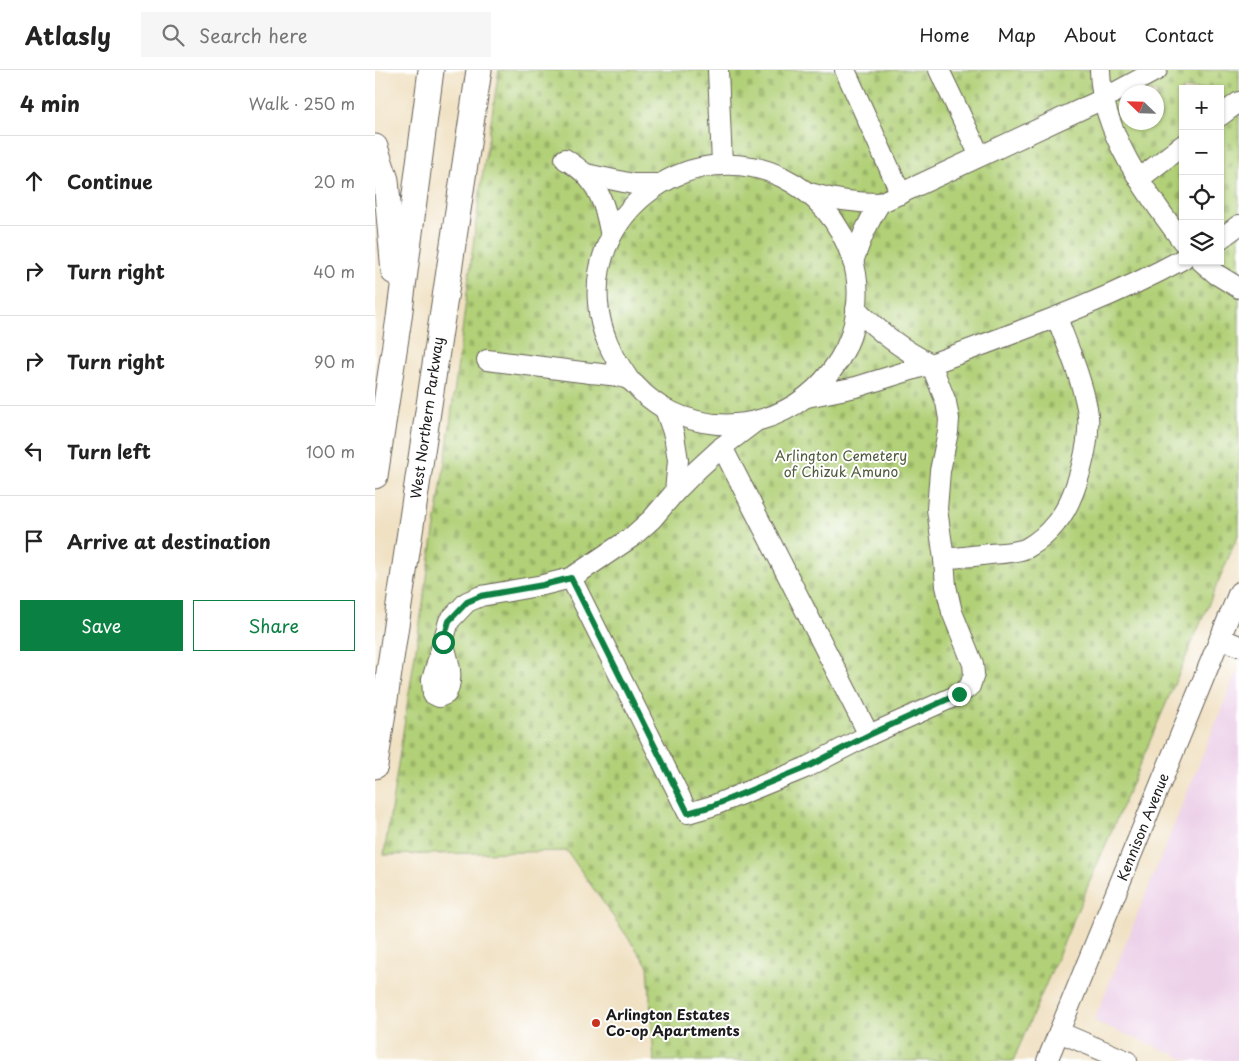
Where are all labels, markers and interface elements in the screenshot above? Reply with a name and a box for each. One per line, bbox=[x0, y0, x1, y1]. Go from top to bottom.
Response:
search box bbox=[141, 12, 491, 57]
text: Atlasly bbox=[25, 17, 111, 53]
icon: search bbox=[159, 21, 187, 49]
text: Search here bbox=[199, 21, 308, 49]
text: Home bbox=[919, 21, 969, 48]
text: Map bbox=[997, 21, 1036, 48]
text: About bbox=[1064, 21, 1116, 48]
text: Contact bbox=[1144, 21, 1214, 48]
north arrow bbox=[1119, 85, 1164, 130]
map controls bbox=[1179, 85, 1224, 265]
button: + bbox=[1179, 85, 1224, 130]
text: 4 min bbox=[20, 87, 80, 119]
text: Walk · 250 m bbox=[249, 91, 355, 115]
button: − bbox=[1179, 130, 1224, 175]
icon: ahead bbox=[20, 167, 48, 195]
text: Continue bbox=[67, 167, 153, 195]
text: 20 m bbox=[314, 169, 355, 193]
button: locate bbox=[1179, 175, 1224, 220]
button: layers bbox=[1179, 220, 1224, 265]
icon: right bbox=[20, 257, 48, 285]
text: Turn right bbox=[67, 257, 165, 285]
text: 40 m bbox=[313, 259, 355, 283]
street label: West Northern Parkway bbox=[405, 336, 448, 500]
icon: right bbox=[20, 347, 48, 375]
text: Turn right bbox=[67, 347, 165, 375]
text: 90 m bbox=[314, 349, 355, 373]
icon: left bbox=[20, 437, 48, 465]
text: Turn left bbox=[67, 437, 151, 465]
text: 100 m bbox=[306, 439, 355, 463]
park label: Arlington Cemetery of Chizuk Amuno bbox=[775, 445, 907, 482]
icon: arrive bbox=[20, 527, 48, 555]
text: Arrive at destination bbox=[67, 527, 271, 555]
button: Save bbox=[20, 600, 183, 651]
button: Share bbox=[193, 600, 355, 651]
route start bbox=[432, 631, 455, 654]
route end bbox=[948, 683, 971, 706]
street label: Kennison Avenue bbox=[1111, 769, 1174, 884]
place label: Arlington Estates Co-op Apartments bbox=[606, 1004, 740, 1041]
marker: Arlington Estates Co-op Apartments bbox=[590, 1017, 602, 1029]

